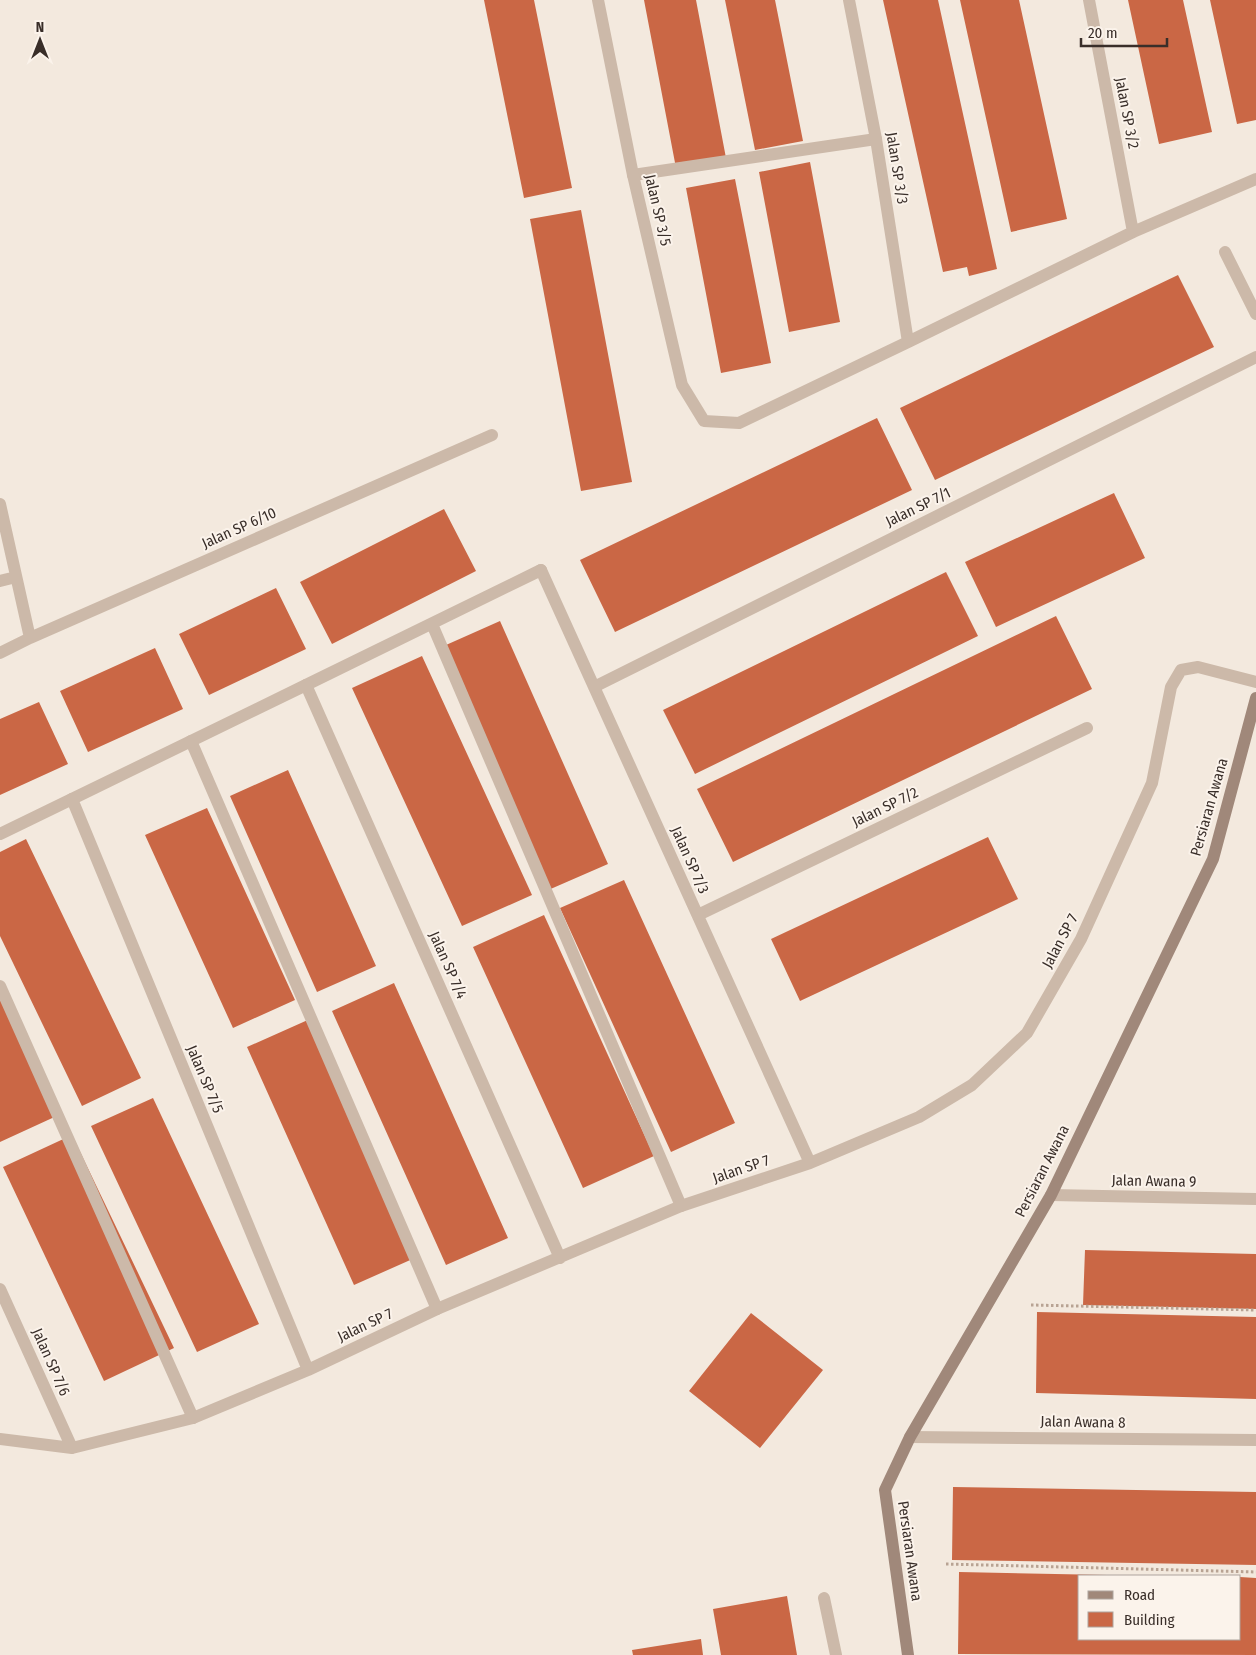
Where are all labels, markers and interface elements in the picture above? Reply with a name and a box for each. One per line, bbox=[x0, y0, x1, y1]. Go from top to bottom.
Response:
north arrow bbox=[15, 15, 65, 65]
scale bar bbox=[1081, 15, 1167, 47]
text: N bbox=[36, 19, 44, 36]
text: 20 m bbox=[1088, 24, 1118, 42]
street label: Jalan SP 3/2 bbox=[1111, 76, 1143, 151]
street label: Jalan SP 3/3 bbox=[882, 131, 912, 205]
street label: Jalan SP 3/5 bbox=[641, 172, 675, 248]
street label: Jalan SP 7/1 bbox=[882, 484, 954, 530]
street label: Jalan SP 6/10 bbox=[199, 504, 279, 552]
street label: Persiaran Awana bbox=[1186, 756, 1232, 858]
street label: Jalan SP 7/2 bbox=[849, 783, 921, 831]
street label: Jalan SP 7/3 bbox=[667, 824, 713, 897]
street label: Jalan SP 7 bbox=[1038, 911, 1082, 971]
street label: Jalan SP 7/4 bbox=[425, 929, 471, 1001]
street label: Jalan SP 7/5 bbox=[183, 1042, 227, 1116]
street label: Persiaran Awana bbox=[1011, 1122, 1073, 1220]
street label: Jalan SP 7 bbox=[710, 1151, 772, 1187]
street label: Jalan Awana 9 bbox=[1111, 1171, 1197, 1191]
street label: Jalan SP 7 bbox=[335, 1304, 395, 1346]
street label: Jalan SP 7/6 bbox=[28, 1325, 74, 1399]
street label: Jalan Awana 8 bbox=[1040, 1412, 1126, 1432]
street label: Persiaran Awana bbox=[894, 1500, 926, 1602]
legend bbox=[1078, 1575, 1241, 1640]
text: Road bbox=[1124, 1586, 1155, 1604]
text: Building bbox=[1124, 1611, 1175, 1629]

